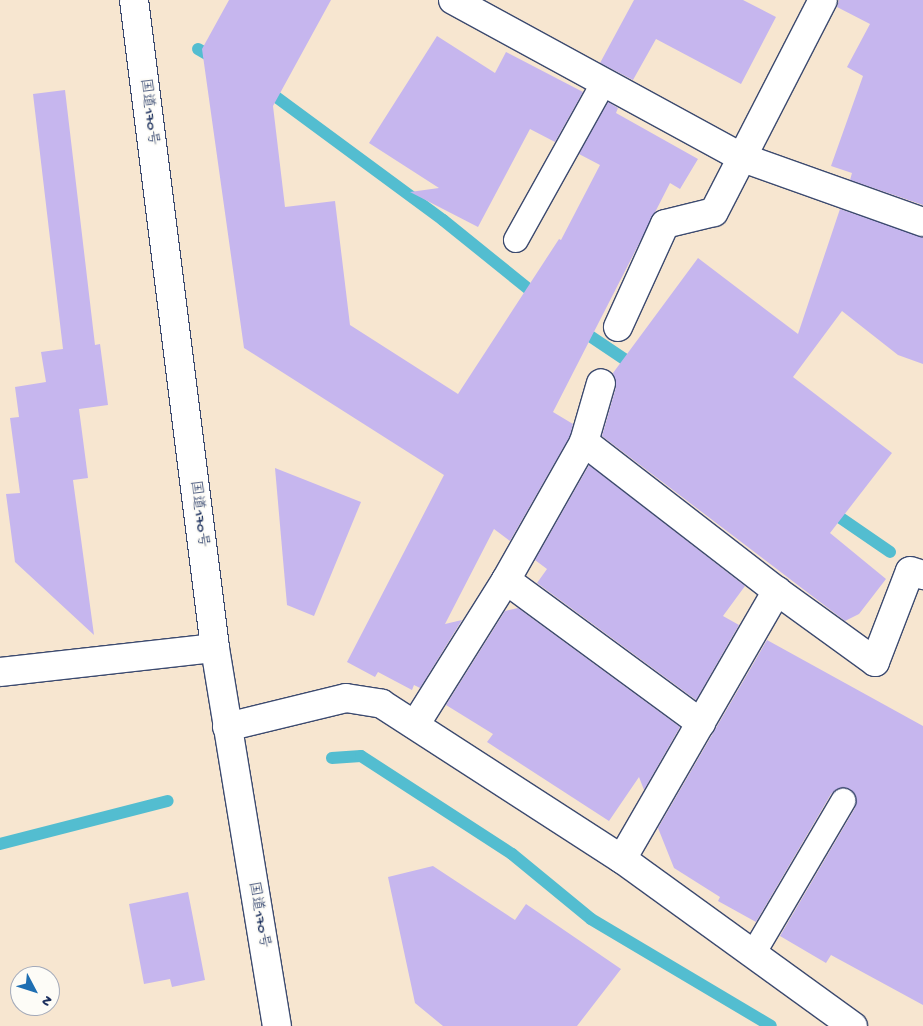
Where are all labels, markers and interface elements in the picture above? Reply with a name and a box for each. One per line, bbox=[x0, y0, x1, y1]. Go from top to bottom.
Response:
street label: 国道170号 bbox=[135, 77, 161, 147]
street label: 国道170号 bbox=[185, 479, 211, 549]
street label: 国道170号 bbox=[243, 880, 273, 950]
north arrow bbox=[10, 966, 60, 1016]
text: N bbox=[37, 991, 56, 1009]

